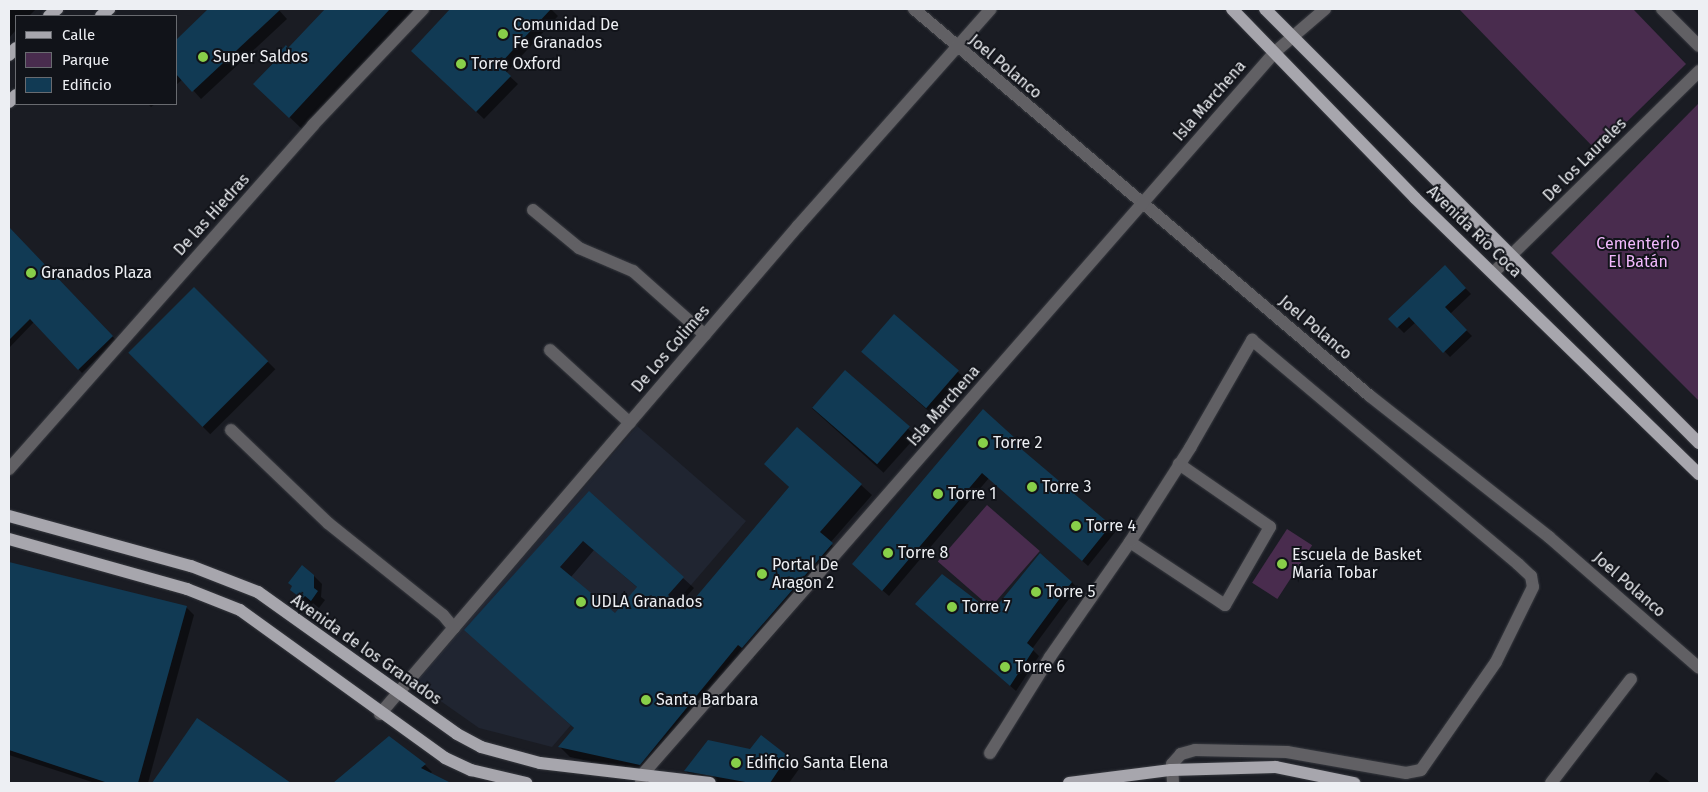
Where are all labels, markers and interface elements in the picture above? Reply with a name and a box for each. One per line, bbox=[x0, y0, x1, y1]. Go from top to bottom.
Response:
legend bbox=[15, 15, 178, 105]
place label: Comunidad De Fe Granados bbox=[513, 15, 619, 53]
text: Calle bbox=[62, 26, 95, 44]
marker: Comunidad De Fe Granados bbox=[497, 28, 509, 40]
street label: Joel Polanco bbox=[965, 31, 1045, 103]
place label: Super Saldos bbox=[213, 47, 308, 67]
text: Parque bbox=[62, 51, 109, 69]
marker: Super Saldos bbox=[197, 51, 209, 63]
place label: Torre Oxford bbox=[471, 54, 561, 74]
street label: Isla Marchena bbox=[1170, 57, 1250, 145]
marker: Torre Oxford bbox=[455, 58, 467, 70]
text: Edificio bbox=[62, 76, 112, 94]
street label: De los Laureles bbox=[1539, 114, 1631, 206]
street label: De las Hiedras bbox=[170, 170, 254, 260]
street label: Avenida Río Coca bbox=[1423, 182, 1525, 282]
park label: Cementerio El Batán bbox=[1596, 234, 1680, 272]
place label: Granados Plaza bbox=[41, 263, 152, 283]
marker: Granados Plaza bbox=[25, 267, 37, 279]
street label: Joel Polanco bbox=[1275, 292, 1355, 364]
street label: De Los Colimes bbox=[628, 302, 714, 396]
street label: Isla Marchena bbox=[904, 362, 984, 450]
place label: Torre 2 bbox=[993, 433, 1042, 453]
marker: Torre 2 bbox=[977, 437, 989, 449]
place label: Torre 3 bbox=[1042, 477, 1092, 497]
marker: Torre 3 bbox=[1026, 481, 1038, 493]
place label: Torre 1 bbox=[948, 484, 996, 504]
marker: Torre 1 bbox=[932, 488, 944, 500]
place label: Torre 4 bbox=[1086, 516, 1136, 536]
marker: Torre 4 bbox=[1070, 520, 1082, 532]
place label: Torre 8 bbox=[898, 543, 948, 563]
place label: Escuela de Basket María Tobar bbox=[1292, 545, 1422, 583]
marker: Torre 8 bbox=[882, 547, 894, 559]
street label: Joel Polanco bbox=[1589, 548, 1669, 622]
place label: Portal De Aragon 2 bbox=[772, 555, 838, 593]
marker: Escuela de Basket María Tobar bbox=[1276, 558, 1288, 570]
marker: Portal De Aragon 2 bbox=[756, 568, 768, 580]
place label: Torre 5 bbox=[1046, 582, 1096, 602]
marker: Torre 5 bbox=[1030, 586, 1042, 598]
street label: Avenida de los Granados bbox=[287, 591, 445, 709]
place label: UDLA Granados bbox=[591, 592, 702, 612]
marker: UDLA Granados bbox=[575, 596, 587, 608]
place label: Torre 7 bbox=[962, 597, 1011, 617]
marker: Torre 7 bbox=[946, 601, 958, 613]
place label: Torre 6 bbox=[1015, 657, 1065, 677]
marker: Torre 6 bbox=[999, 661, 1011, 673]
place label: Santa Barbara bbox=[656, 690, 758, 710]
marker: Santa Barbara bbox=[640, 694, 652, 706]
place label: Edificio Santa Elena bbox=[746, 753, 889, 773]
marker: Edificio Santa Elena bbox=[730, 757, 742, 769]

